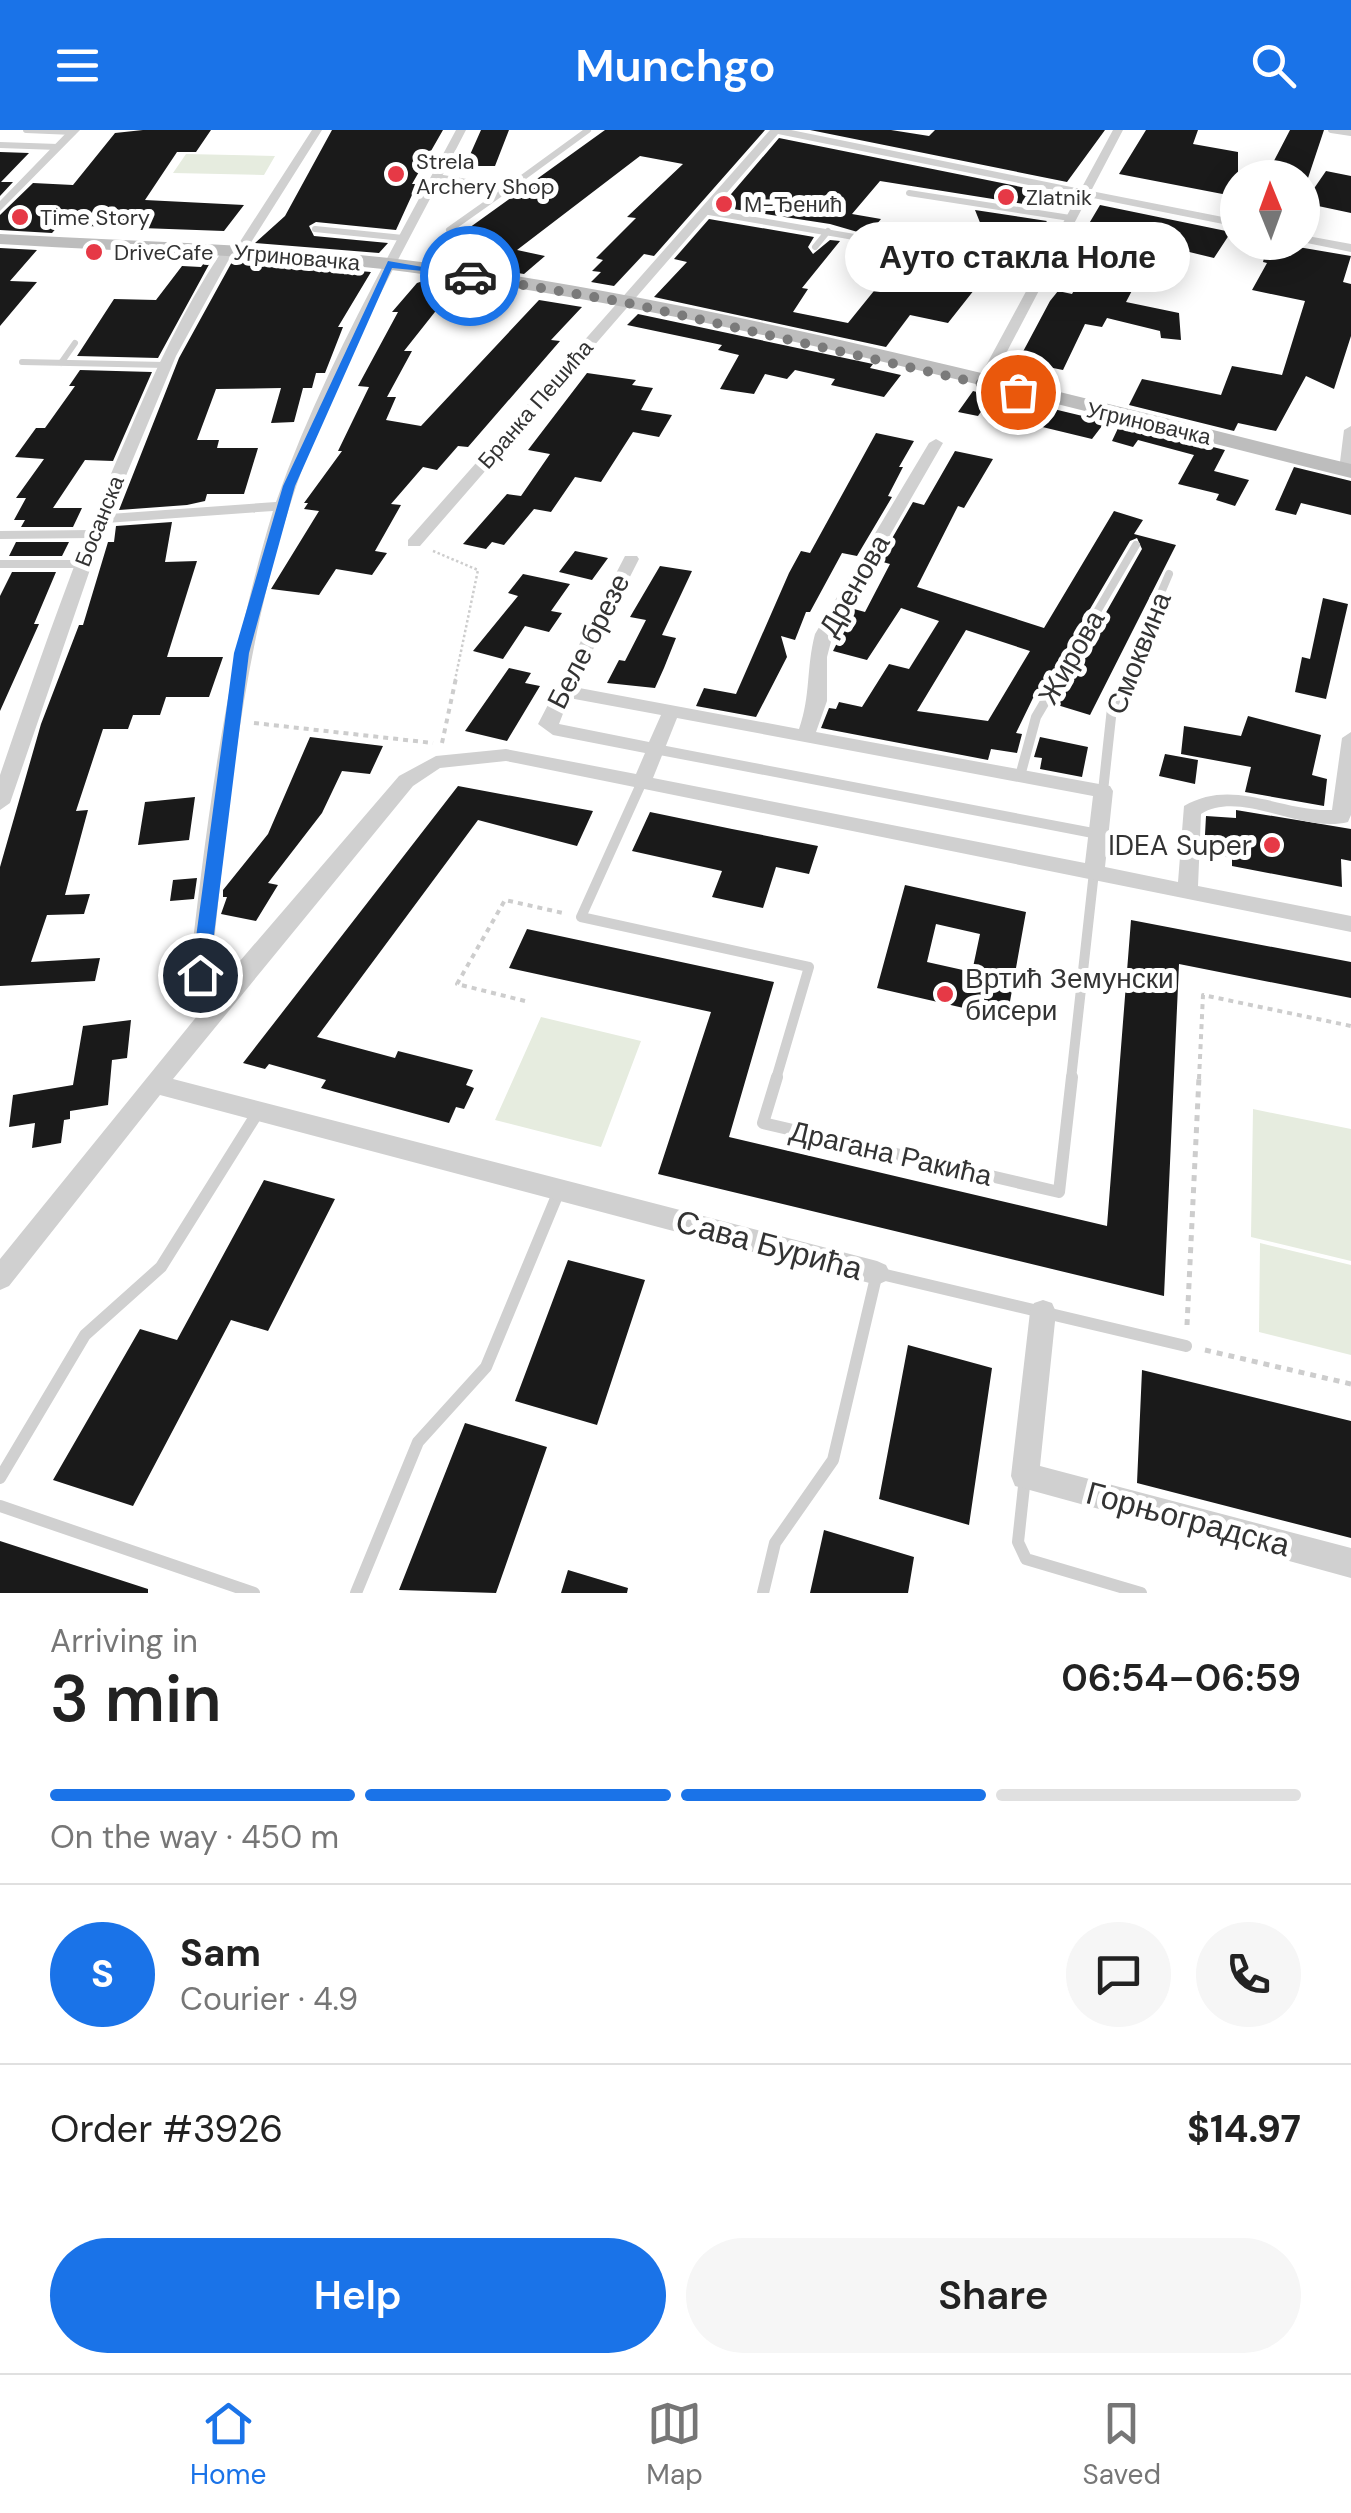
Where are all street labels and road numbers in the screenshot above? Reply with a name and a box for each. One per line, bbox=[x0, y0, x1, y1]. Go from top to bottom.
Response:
street label: Угриновачка bbox=[232, 238, 362, 278]
street label: Бранка Пешића bbox=[471, 333, 600, 475]
street label: Угриновачка bbox=[1084, 395, 1215, 452]
street label: Босанска bbox=[68, 471, 131, 571]
street label: Дренова bbox=[811, 527, 898, 643]
street label: Беле брезе bbox=[539, 567, 638, 715]
street label: Смоквина bbox=[1097, 586, 1180, 720]
street label: Жирова bbox=[1030, 603, 1113, 711]
street label: Драгана Ракића bbox=[786, 1112, 996, 1195]
street label: Сава Бурића bbox=[671, 1200, 867, 1290]
street label: Горњоградска bbox=[1082, 1472, 1295, 1566]

